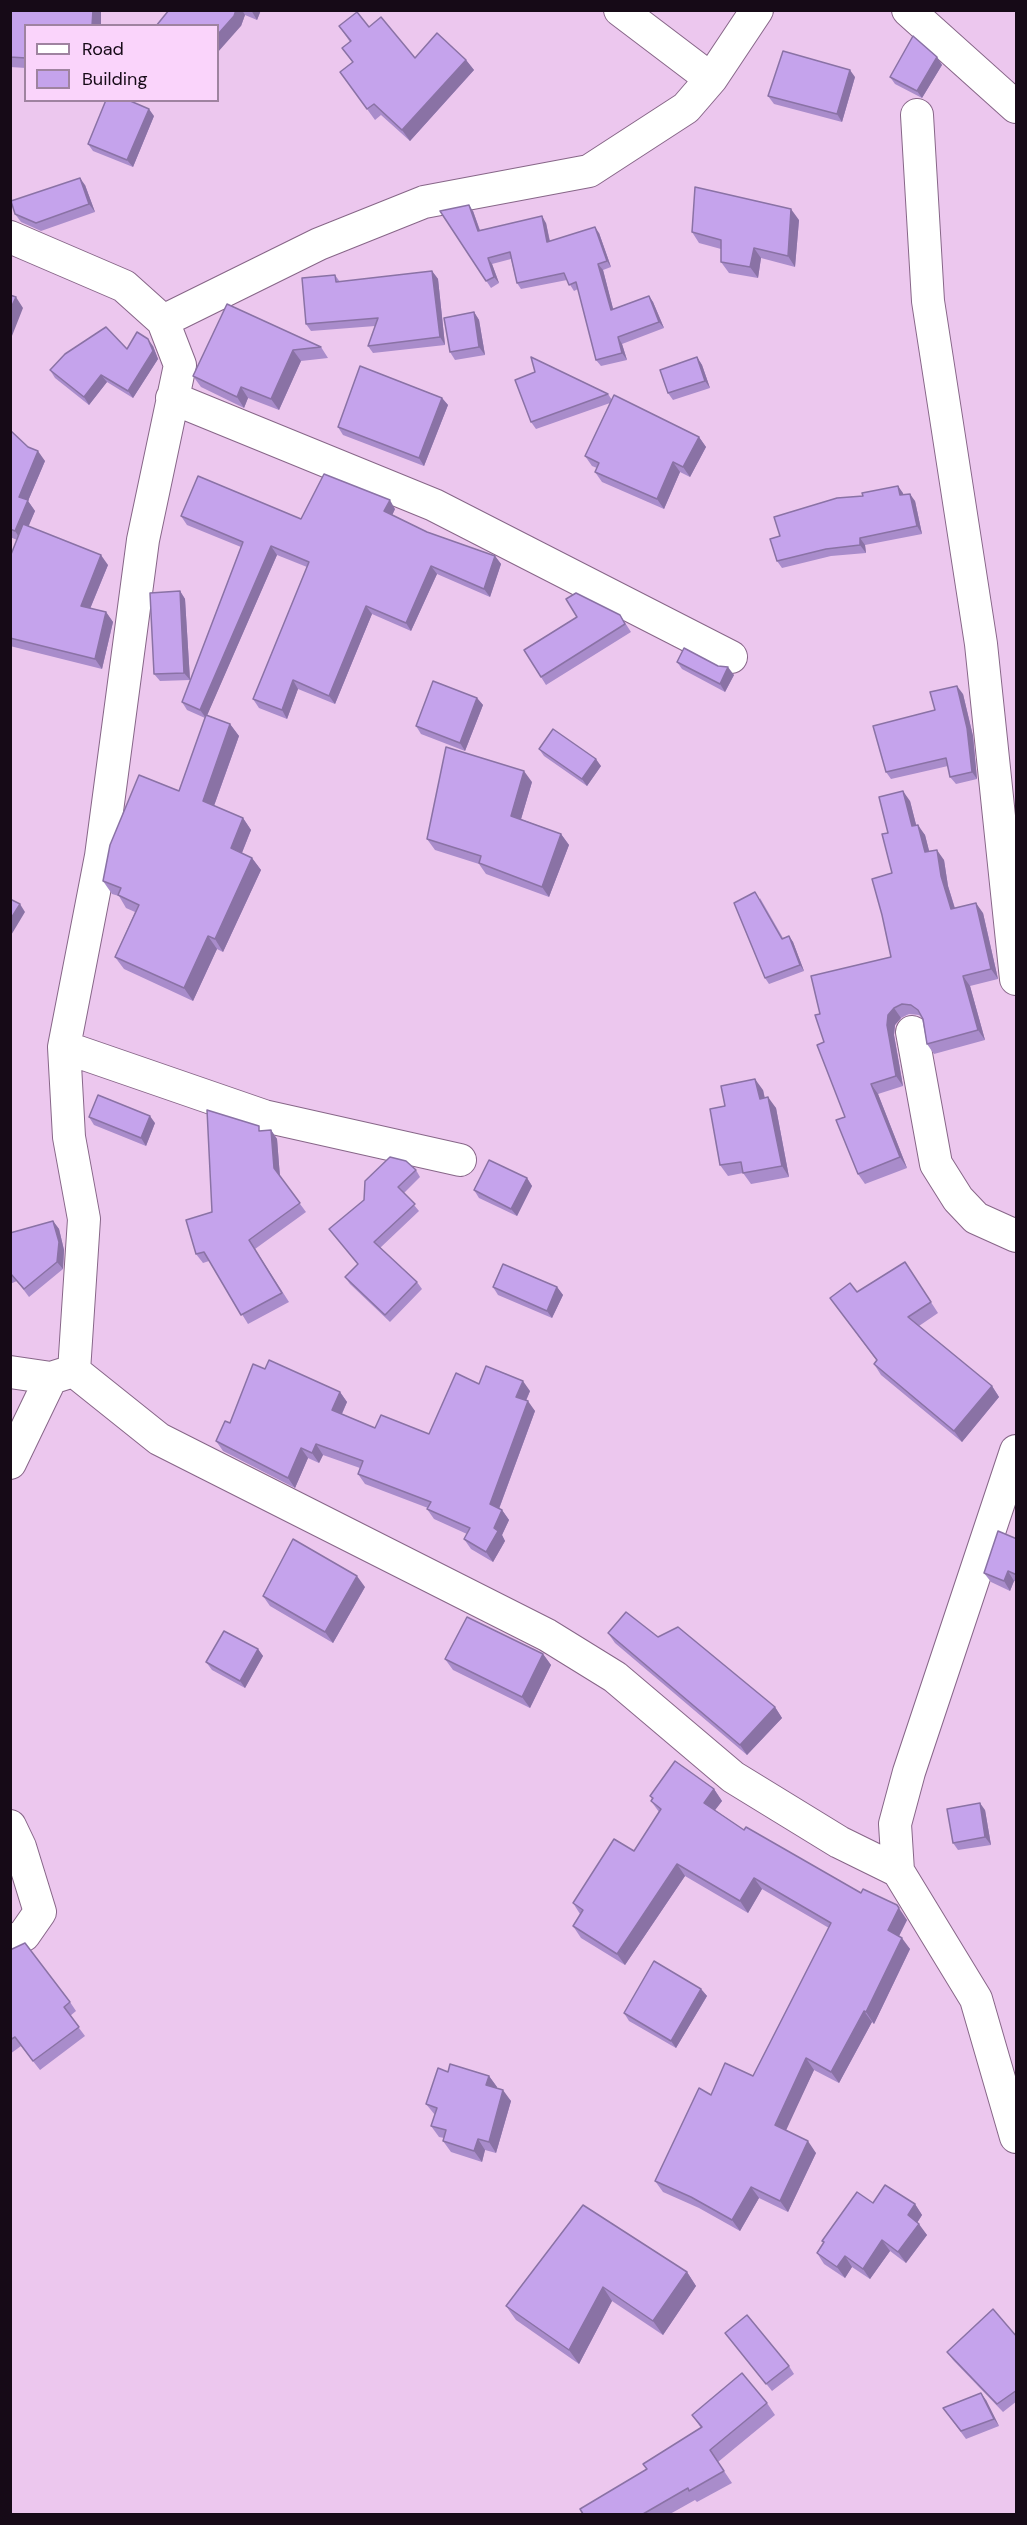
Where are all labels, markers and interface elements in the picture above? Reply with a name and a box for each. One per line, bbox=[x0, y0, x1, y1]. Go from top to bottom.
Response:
legend bbox=[24, 24, 219, 102]
text: Road bbox=[82, 37, 124, 61]
text: Building bbox=[82, 67, 147, 91]

